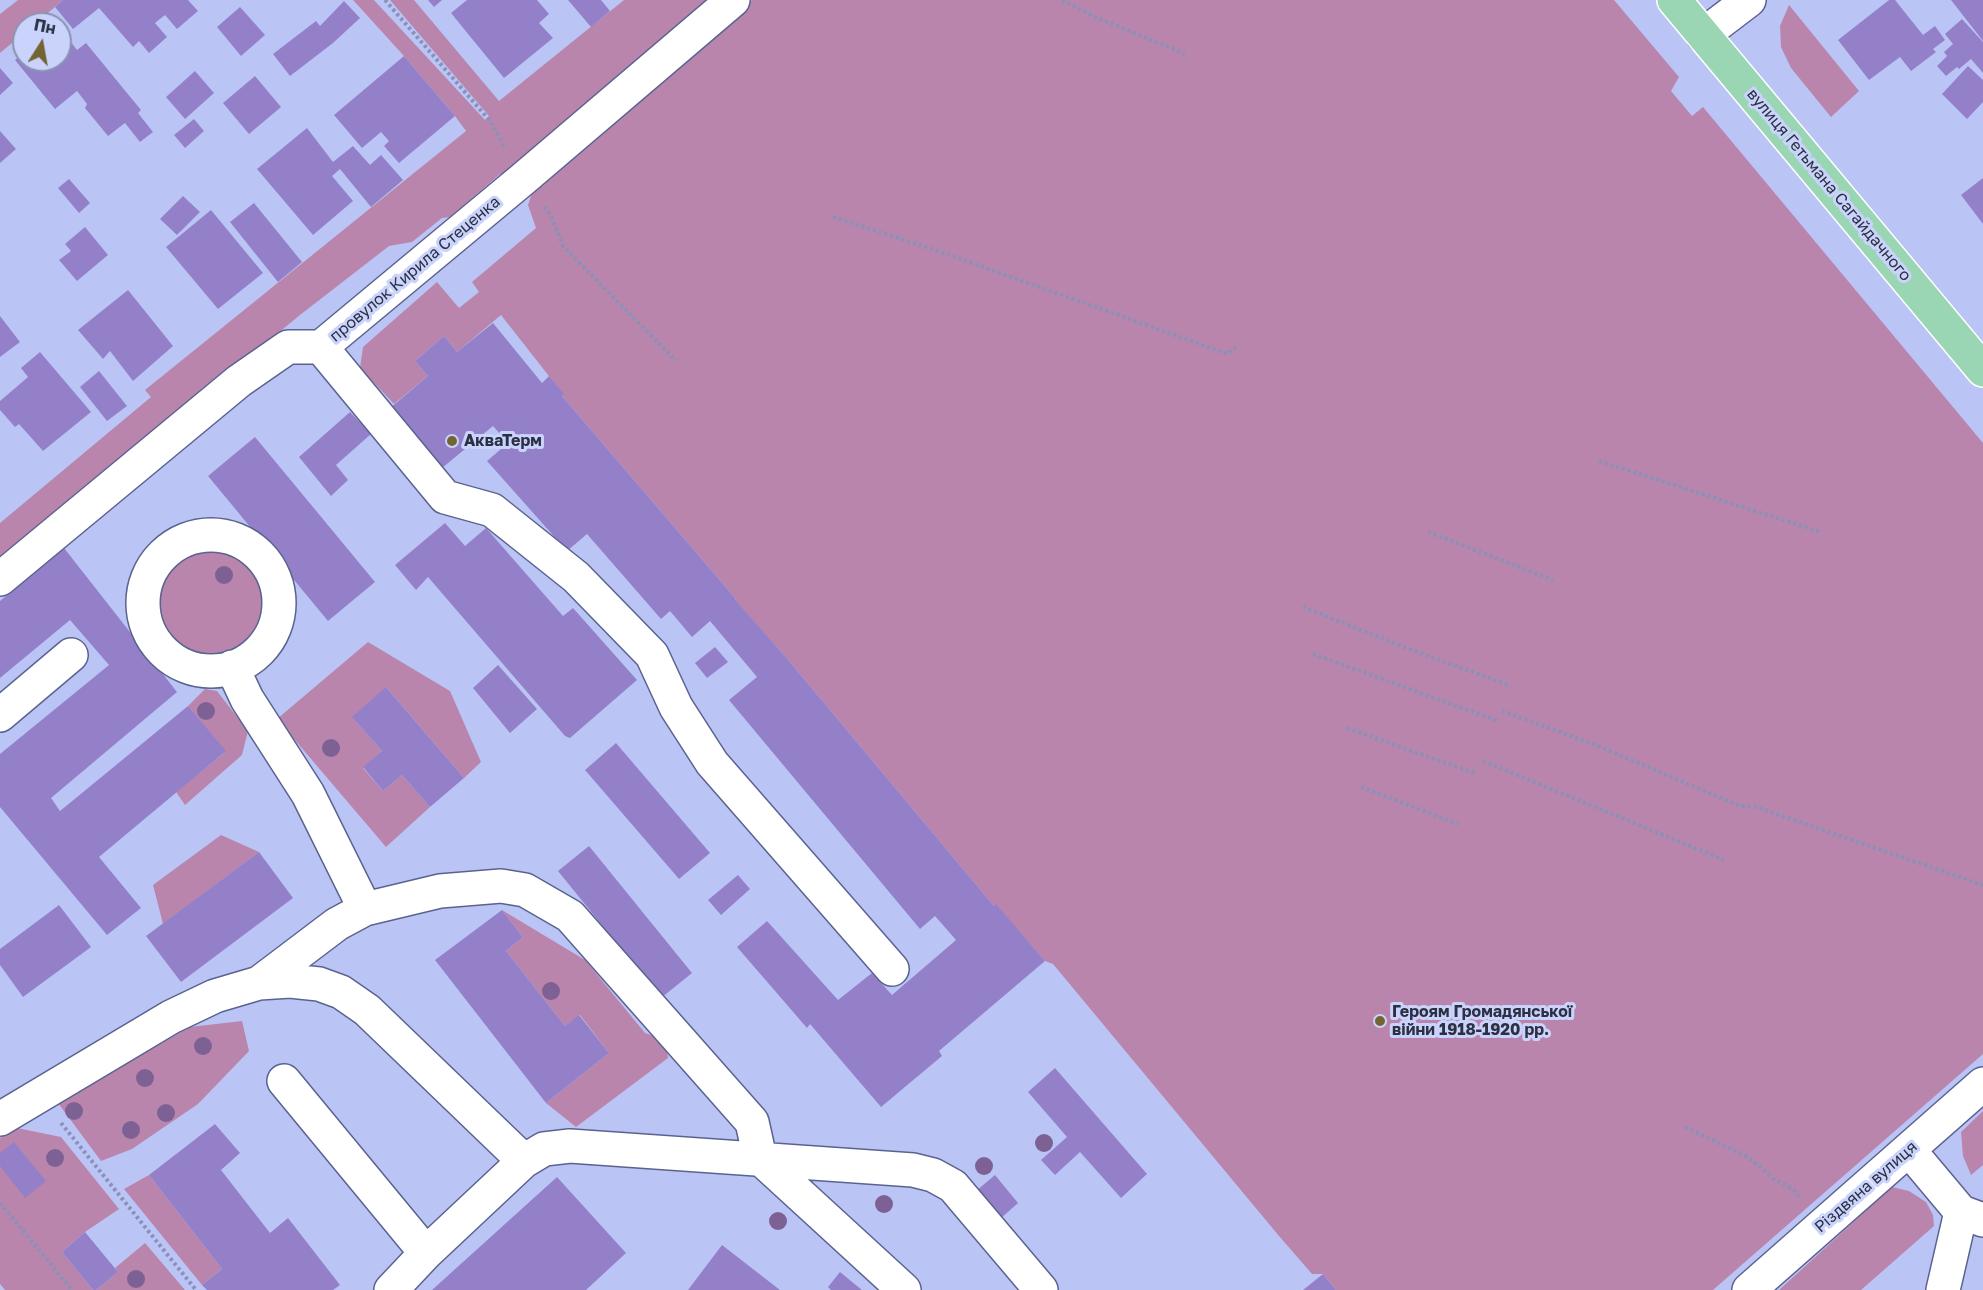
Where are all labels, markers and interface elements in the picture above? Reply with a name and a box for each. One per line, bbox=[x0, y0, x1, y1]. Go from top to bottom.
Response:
north arrow bbox=[12, 12, 72, 72]
text: Пн bbox=[32, 14, 58, 38]
street label: вулиця Гетьмана Сагайдачного bbox=[1743, 85, 1915, 285]
street label: провулок Кирила Стеценка bbox=[326, 192, 504, 346]
place label: АкваТерм bbox=[464, 431, 542, 451]
marker: АкваТерм bbox=[445, 434, 459, 448]
place label: Героям Громадянської війни 1918-1920 рр. bbox=[1392, 1002, 1572, 1040]
marker: Героям Громадянської війни 1918-1920 рр. bbox=[1373, 1014, 1387, 1028]
street label: Різдвяна вулиця bbox=[1811, 1137, 1921, 1237]

